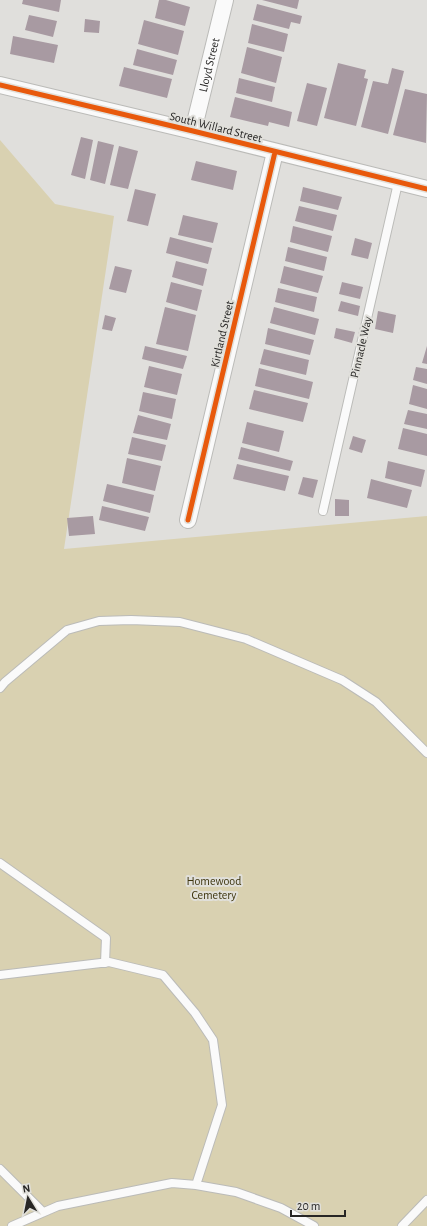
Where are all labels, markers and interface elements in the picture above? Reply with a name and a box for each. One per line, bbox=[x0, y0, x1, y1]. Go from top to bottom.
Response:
street label: Lloyd Street bbox=[197, 37, 222, 93]
street label: South Willard Street bbox=[169, 110, 264, 144]
street label: Kirtland Street bbox=[208, 299, 236, 369]
street label: Pinnacle Way bbox=[348, 315, 375, 379]
park label: Homewood Cemetery bbox=[187, 875, 241, 902]
north arrow bbox=[8, 1178, 48, 1218]
text: N bbox=[22, 1183, 31, 1195]
scale bar bbox=[291, 1192, 345, 1218]
text: 20 m bbox=[297, 1200, 320, 1212]

